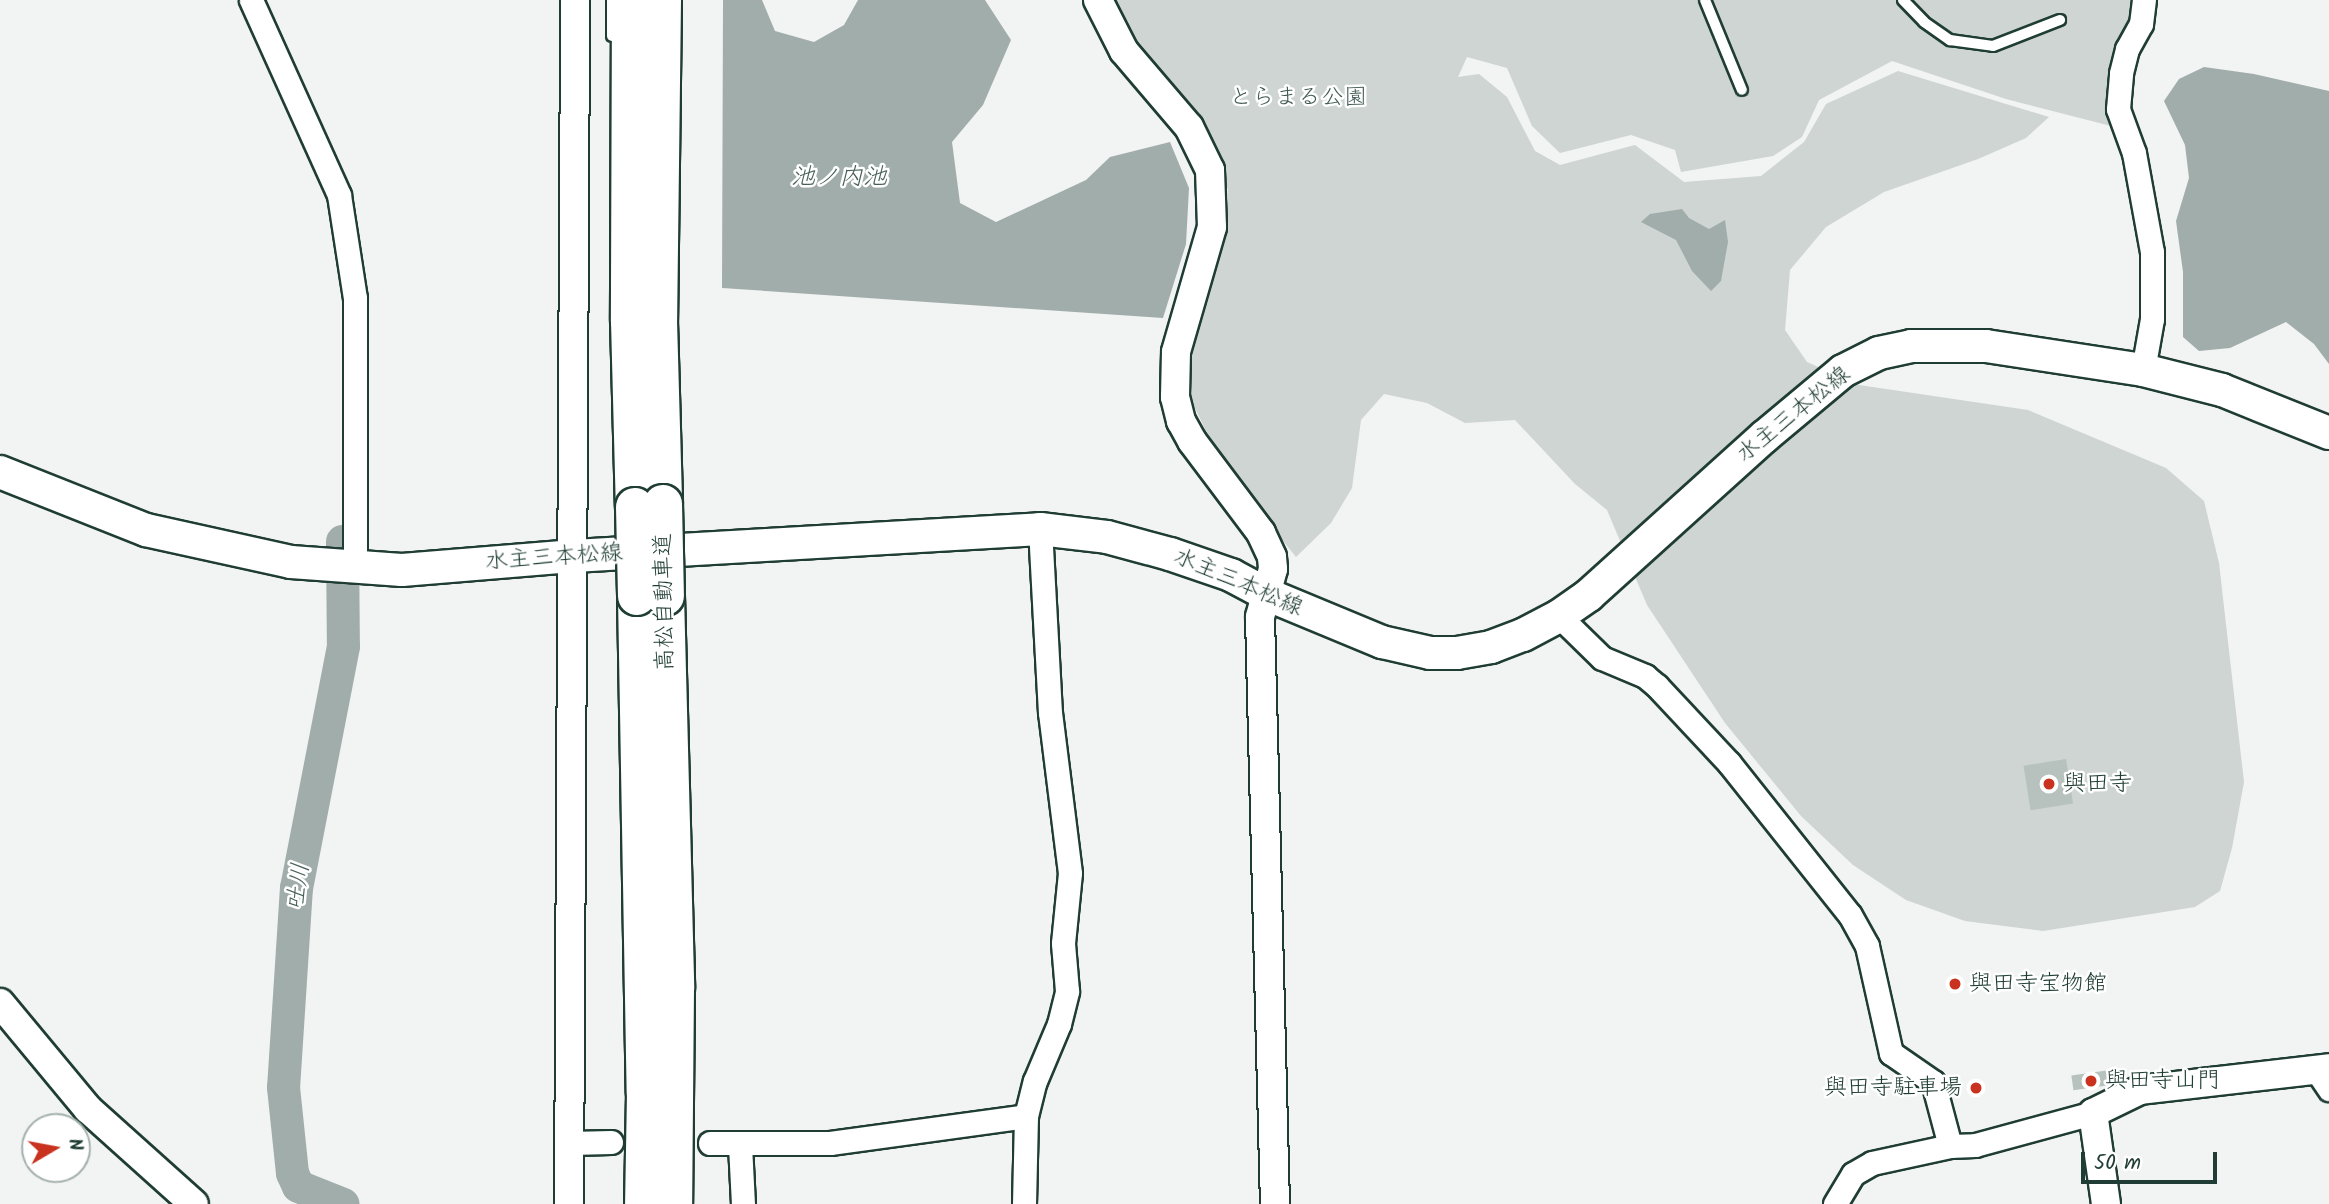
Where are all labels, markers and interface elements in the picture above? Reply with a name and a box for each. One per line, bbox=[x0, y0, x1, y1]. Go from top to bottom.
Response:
park label: とらまる公園 bbox=[1229, 84, 1367, 112]
water label: 池ノ内池 bbox=[791, 164, 887, 192]
street label: 水主三本松線 bbox=[1732, 361, 1856, 469]
street label: 高松自動車道 bbox=[650, 533, 680, 671]
street label: 水主三本松線 bbox=[484, 539, 624, 577]
street label: 水主三本松線 bbox=[1169, 543, 1307, 623]
place label: 與田寺 bbox=[2063, 770, 2132, 798]
marker: 與田寺 bbox=[2041, 776, 2057, 792]
water label: 吐川 bbox=[282, 861, 316, 913]
place label: 與田寺宝物館 bbox=[1969, 970, 2107, 998]
marker: 與田寺宝物館 bbox=[1947, 976, 1963, 992]
place label: 與田寺山門 bbox=[2105, 1067, 2220, 1095]
marker: 與田寺山門 bbox=[2083, 1073, 2099, 1089]
place label: 與田寺駐車場 bbox=[1824, 1074, 1962, 1102]
marker: 與田寺駐車場 bbox=[1968, 1080, 1984, 1096]
north arrow bbox=[21, 1113, 91, 1183]
text: N bbox=[59, 1136, 91, 1153]
scale bar bbox=[2084, 1138, 2220, 1182]
text: 50 m bbox=[2094, 1147, 2141, 1180]

